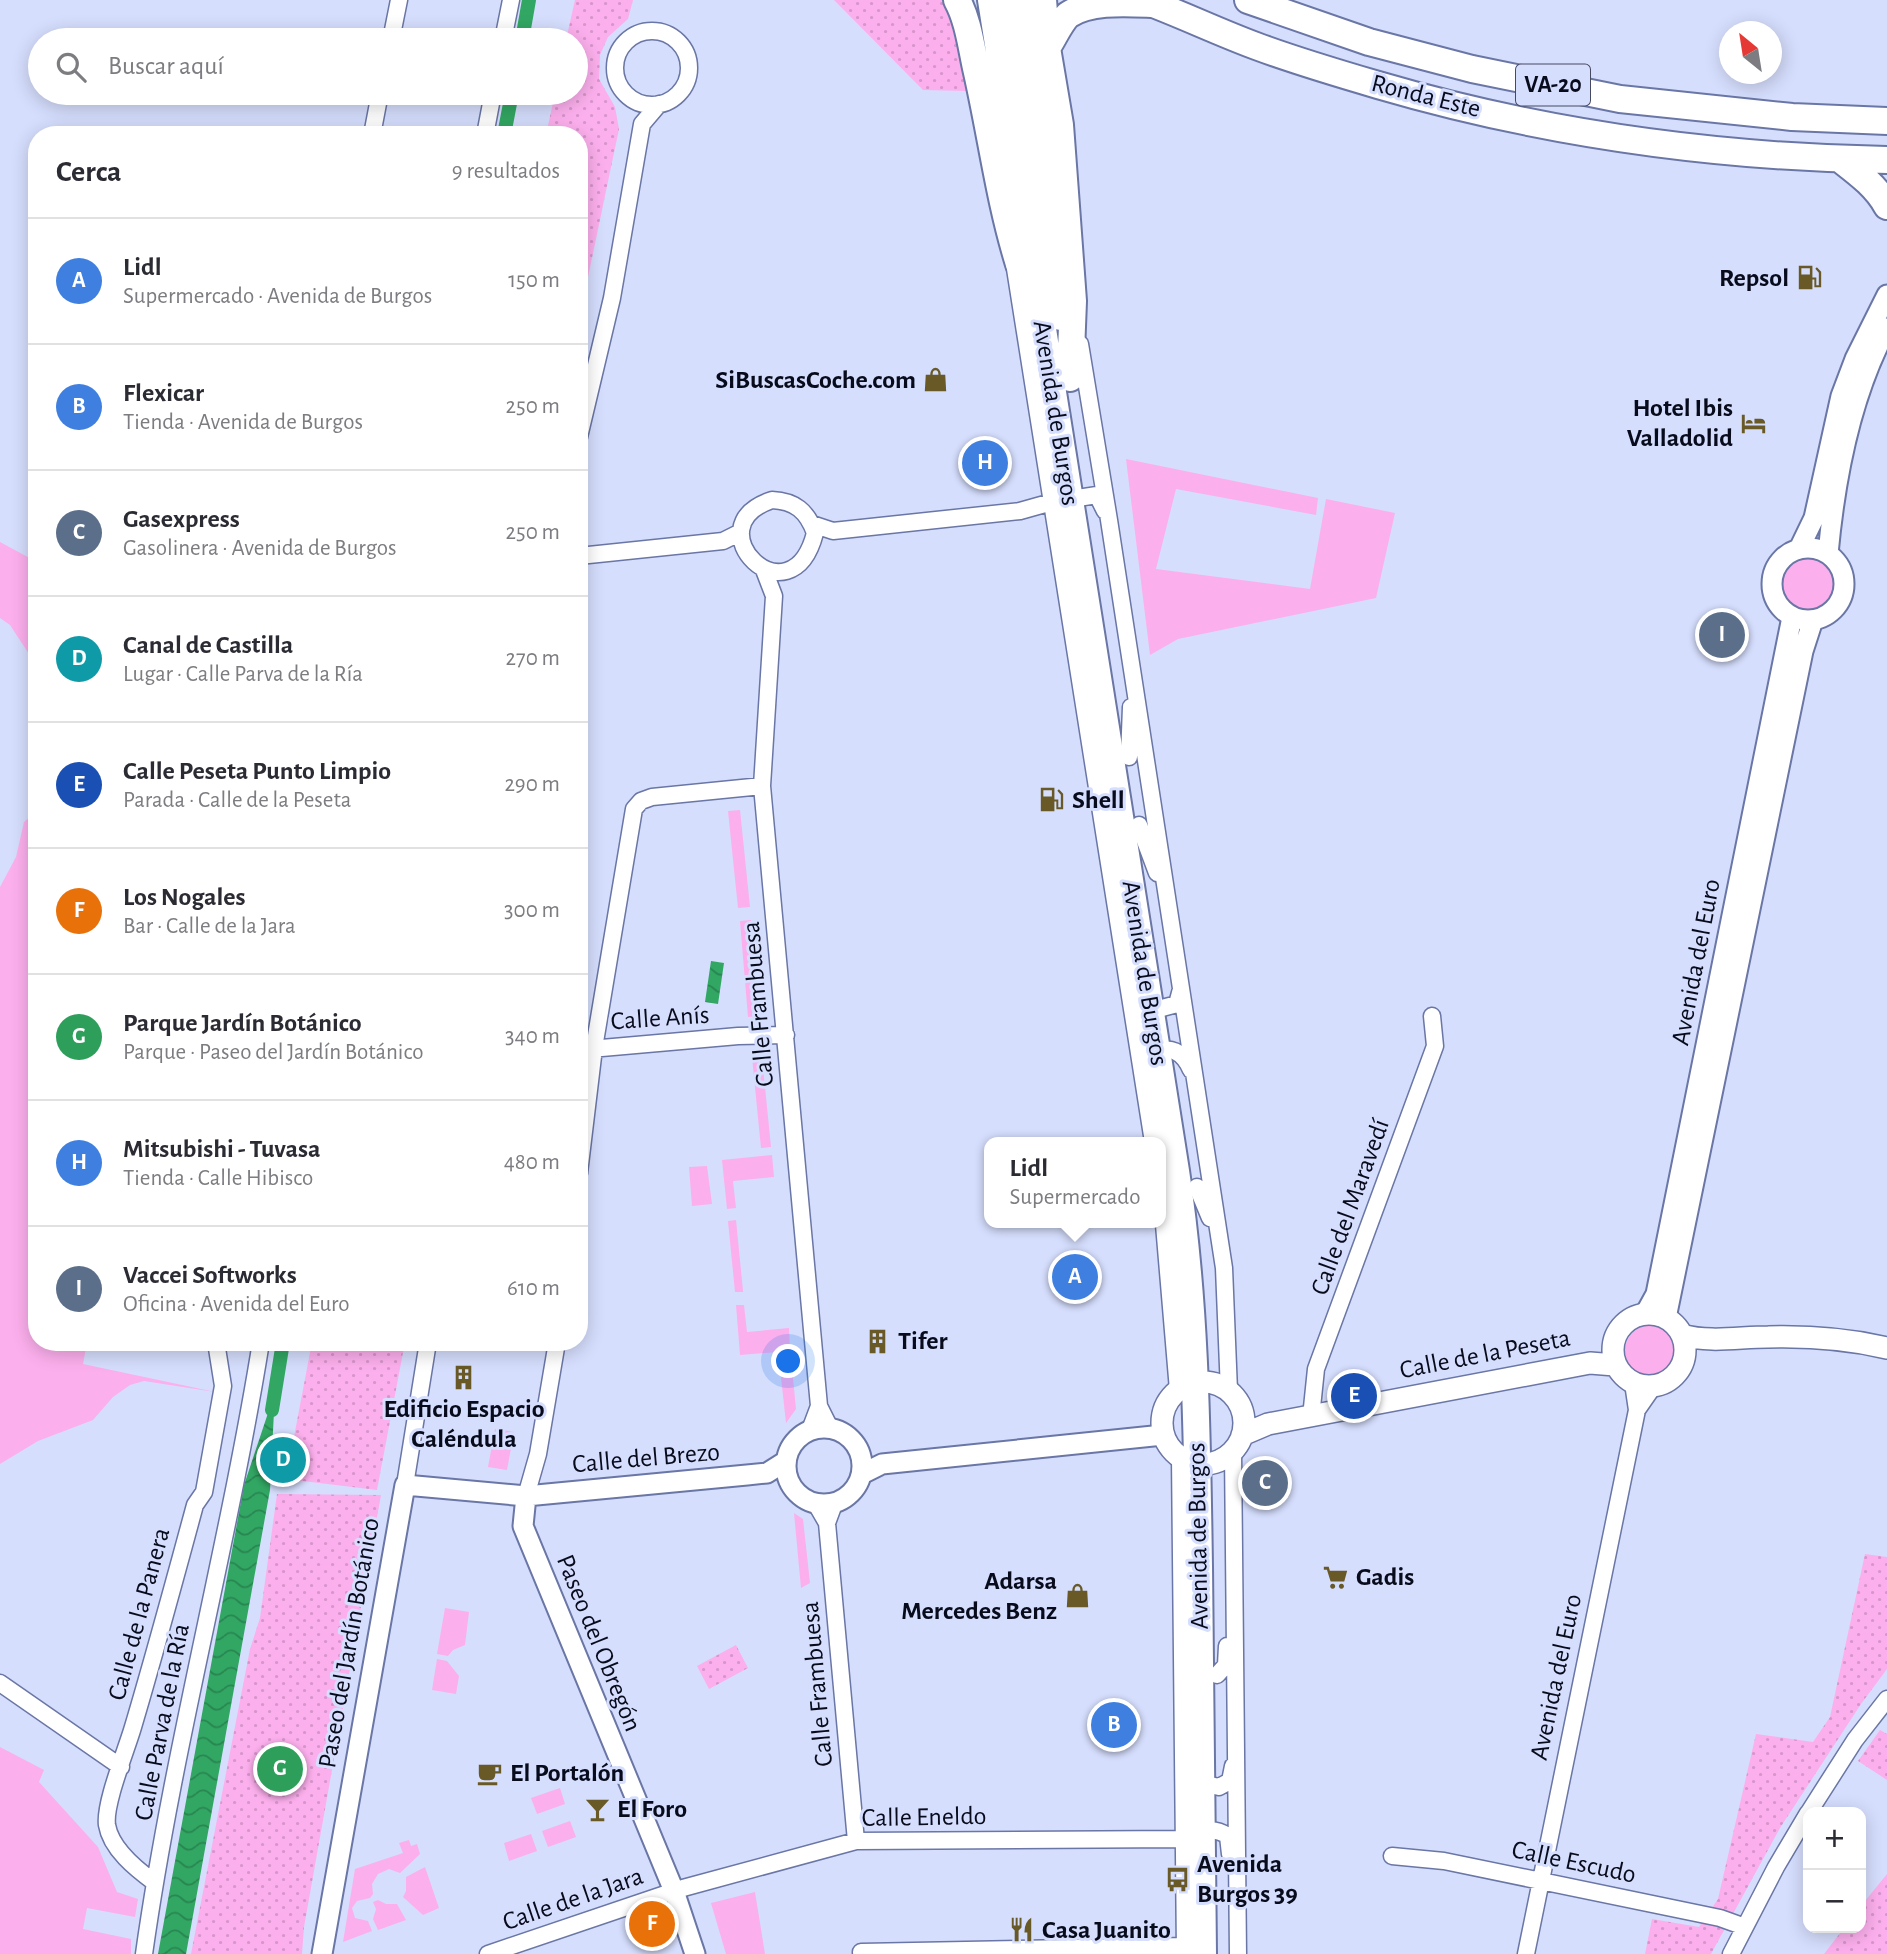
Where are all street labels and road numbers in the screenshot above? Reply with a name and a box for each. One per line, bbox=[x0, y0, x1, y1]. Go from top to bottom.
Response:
road number: VA-20 bbox=[1516, 64, 1590, 106]
street label: Ronda Este bbox=[1369, 70, 1483, 122]
street label: Avenida de Burgos bbox=[1029, 319, 1083, 507]
street label: Avenida del Euro bbox=[1667, 877, 1725, 1047]
street label: Avenida de Burgos bbox=[1118, 879, 1172, 1067]
street label: Calle Frambuesa bbox=[738, 920, 778, 1088]
street label: Calle Anís bbox=[610, 1002, 710, 1034]
street label: Calle del Maravedí bbox=[1306, 1115, 1394, 1298]
street label: Calle de la Peseta bbox=[1397, 1325, 1573, 1383]
street label: Calle del Brezo bbox=[571, 1439, 721, 1477]
street label: Avenida de Burgos bbox=[1183, 1442, 1213, 1630]
street label: Paseo del Jardín Botánico bbox=[314, 1516, 384, 1770]
street label: Calle de la Panera bbox=[104, 1525, 174, 1703]
street label: Paseo del Obregón bbox=[552, 1551, 646, 1735]
street label: Avenida del Euro bbox=[1526, 1592, 1586, 1762]
street label: Calle Frambuesa bbox=[797, 1600, 837, 1768]
street label: Calle Parva de la Ría bbox=[130, 1621, 194, 1823]
street label: Calle Eneldo bbox=[861, 1803, 987, 1831]
street label: Calle Escudo bbox=[1510, 1836, 1638, 1888]
street label: Calle de la Jara bbox=[499, 1863, 647, 1935]

